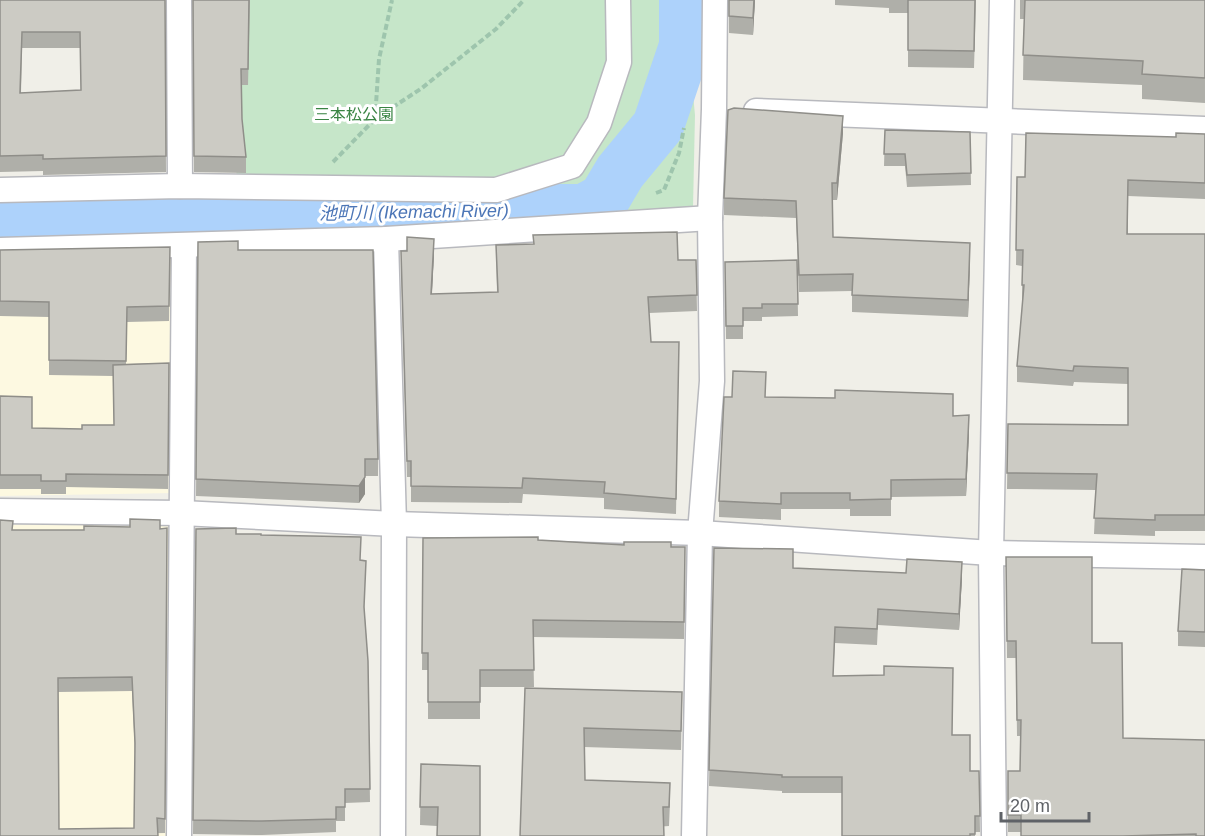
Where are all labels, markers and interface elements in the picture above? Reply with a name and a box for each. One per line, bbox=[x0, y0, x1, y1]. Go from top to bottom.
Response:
park label: 三本松公園 bbox=[314, 106, 394, 123]
water label: 池町川 (Ikemachi River) bbox=[319, 200, 509, 224]
scale bar bbox=[1001, 785, 1090, 823]
text: 20 m bbox=[1010, 796, 1050, 816]

